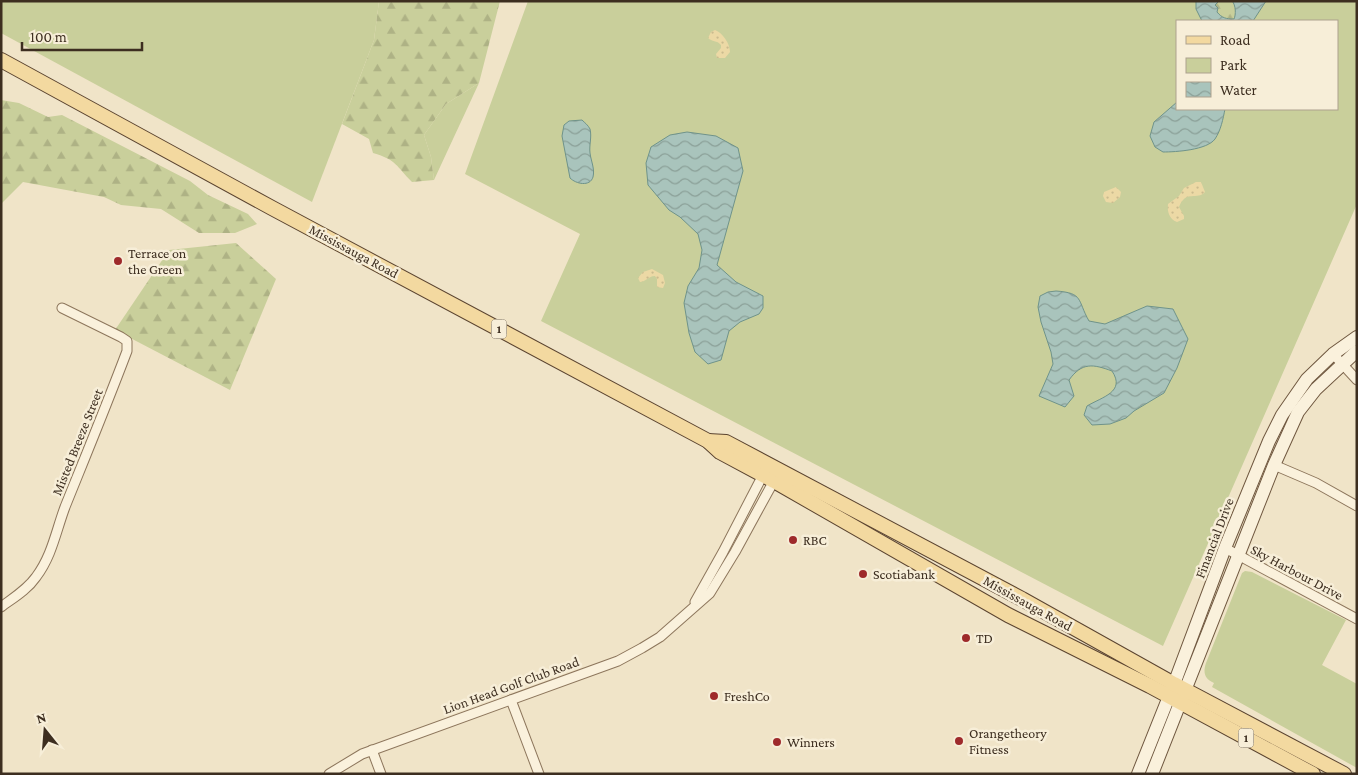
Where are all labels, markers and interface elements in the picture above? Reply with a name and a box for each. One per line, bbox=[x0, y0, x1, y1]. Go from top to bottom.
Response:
scale bar bbox=[22, 20, 142, 52]
legend bbox=[1176, 20, 1338, 110]
text: 100 m bbox=[30, 29, 67, 45]
text: Road bbox=[1220, 32, 1251, 48]
text: Park bbox=[1220, 57, 1247, 73]
text: Water bbox=[1220, 82, 1257, 98]
street label: Mississauga Road bbox=[307, 221, 402, 282]
place label: Terrace on the Green bbox=[128, 245, 187, 277]
marker: Terrace on the Green bbox=[112, 255, 124, 267]
road number: 1 bbox=[492, 320, 506, 338]
street label: Misted Breeze Street bbox=[48, 386, 106, 498]
street label: Financial Drive bbox=[1191, 496, 1237, 580]
place label: RBC bbox=[803, 532, 827, 548]
marker: RBC bbox=[787, 534, 799, 546]
street label: Sky Harbour Drive bbox=[1248, 541, 1346, 603]
place label: Scotiabank bbox=[873, 566, 935, 582]
marker: Scotiabank bbox=[857, 568, 869, 580]
street label: Mississauga Road bbox=[981, 572, 1076, 634]
place label: TD bbox=[976, 630, 993, 646]
marker: TD bbox=[960, 632, 972, 644]
street label: Lion Head Golf Club Road bbox=[441, 653, 582, 717]
place label: FreshCo bbox=[724, 688, 770, 704]
marker: FreshCo bbox=[708, 690, 720, 702]
north arrow bbox=[20, 705, 70, 755]
text: N bbox=[34, 708, 49, 727]
place label: Orangetheory Fitness bbox=[969, 725, 1047, 757]
road number: 1 bbox=[1238, 728, 1254, 748]
place label: Winners bbox=[787, 734, 835, 750]
marker: Orangetheory Fitness bbox=[953, 735, 965, 747]
marker: Winners bbox=[771, 736, 783, 748]

